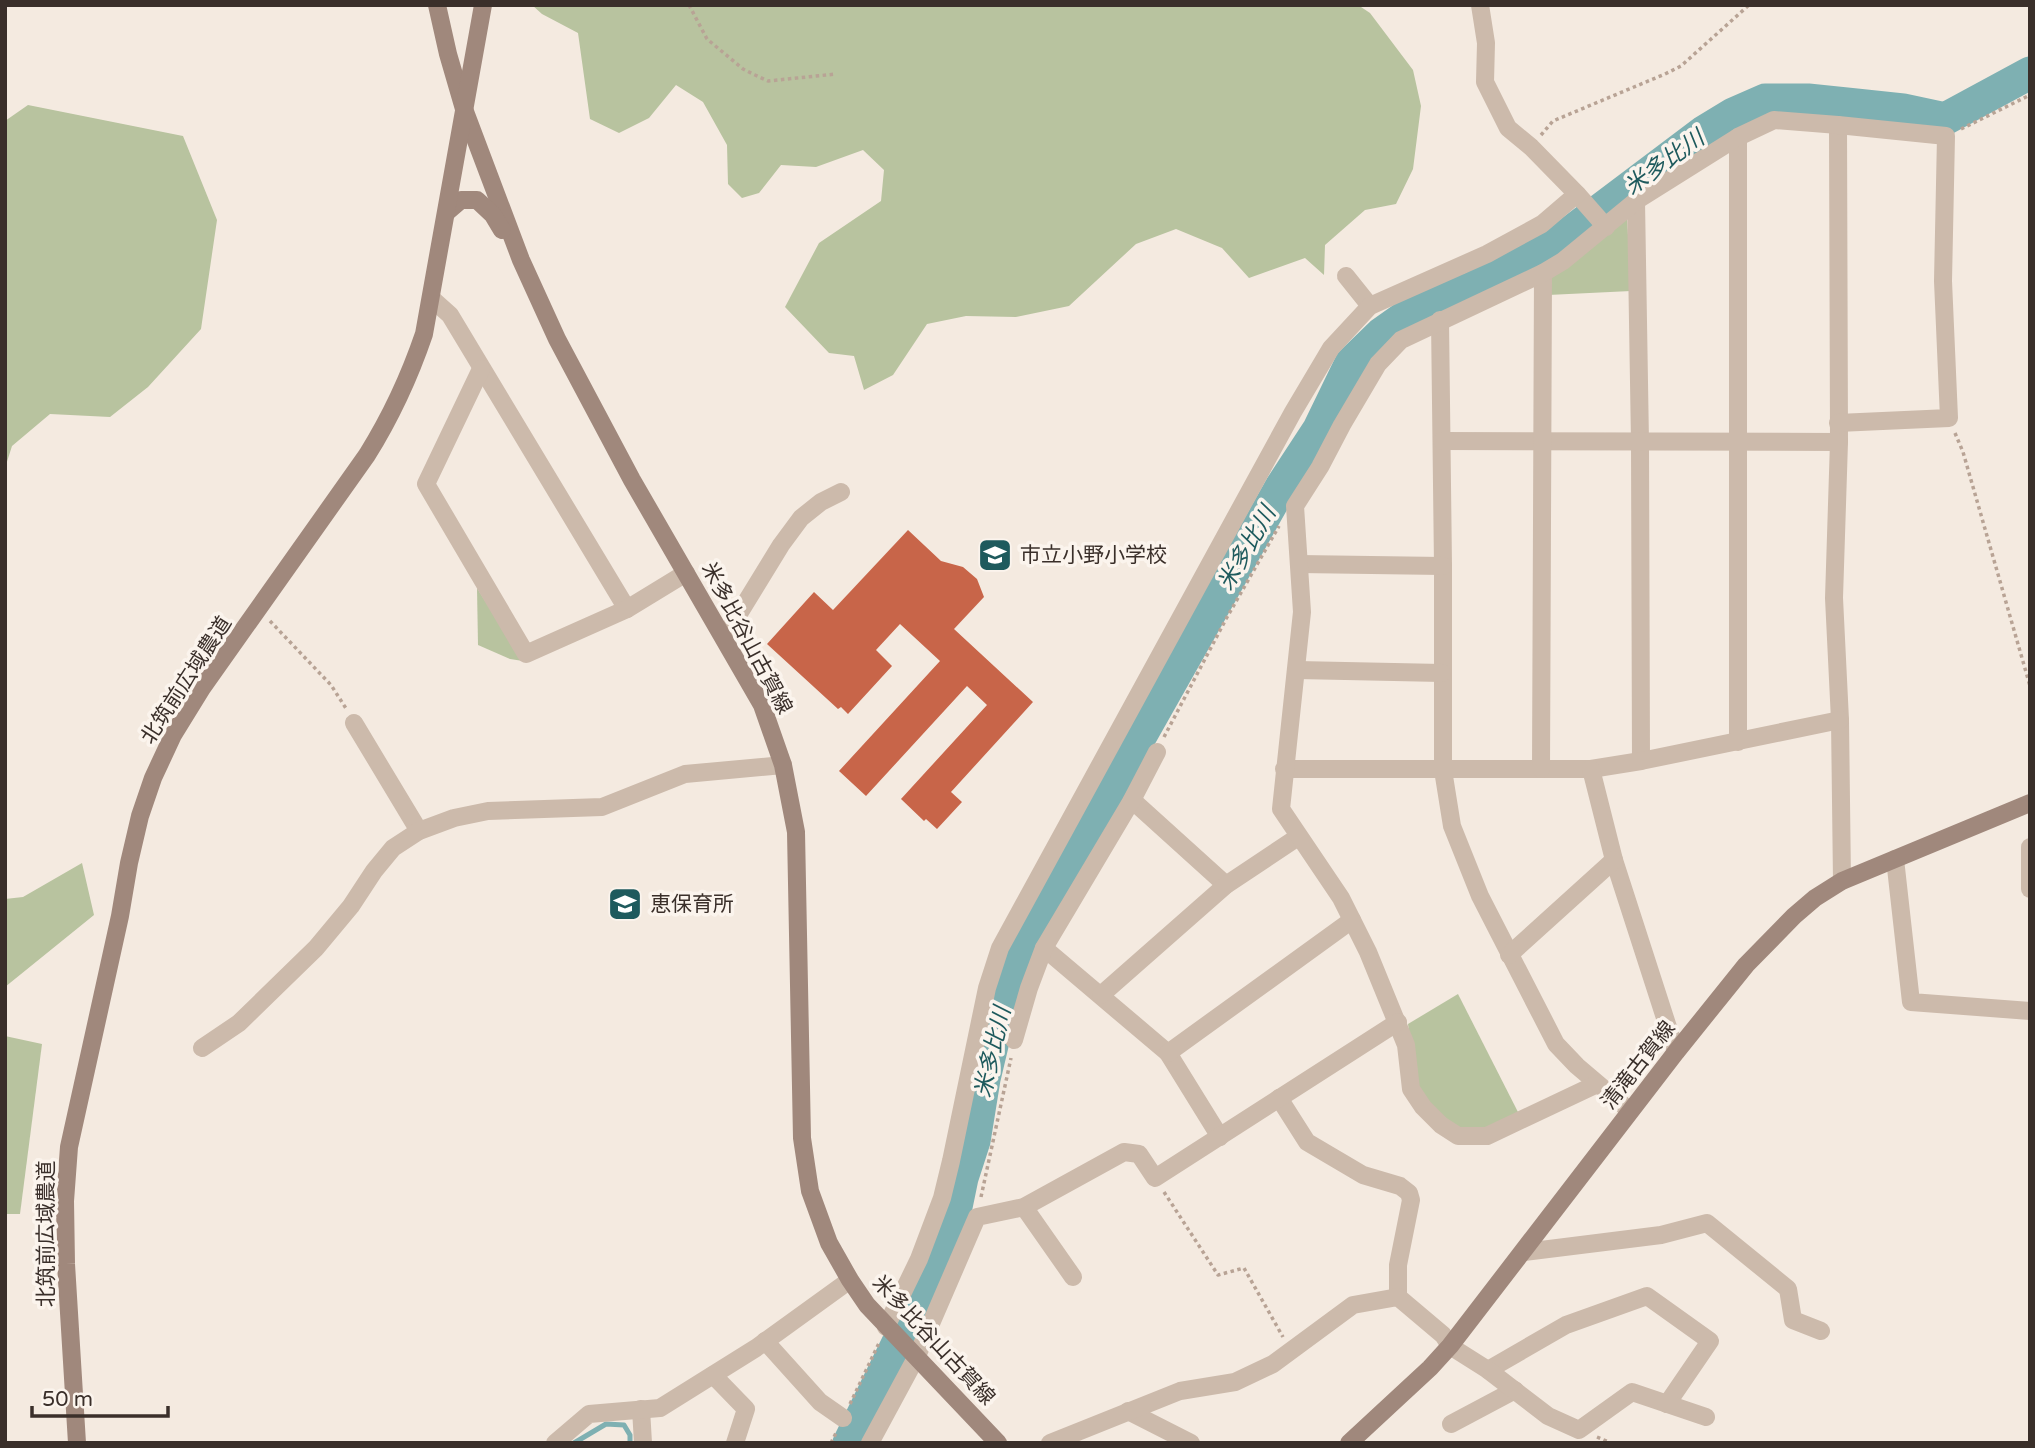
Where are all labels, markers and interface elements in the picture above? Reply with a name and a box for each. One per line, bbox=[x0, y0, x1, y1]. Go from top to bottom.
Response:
water label: 米多比川 bbox=[1619, 123, 1712, 201]
water label: 米多比川 bbox=[1212, 499, 1283, 595]
school or university icon: 市立小野小学校 bbox=[976, 536, 1014, 574]
place label: 市立小野小学校 bbox=[1020, 543, 1167, 568]
street label: 米多比谷山古賀線 bbox=[696, 558, 797, 718]
street label: 北筑前広域農道 bbox=[136, 612, 237, 749]
school or university icon: 恵保育所 bbox=[606, 885, 644, 923]
place label: 恵保育所 bbox=[650, 892, 734, 917]
water label: 米多比川 bbox=[969, 1001, 1018, 1100]
street label: 清滝古賀線 bbox=[1596, 1016, 1681, 1114]
street label: 北筑前広域農道 bbox=[34, 1161, 59, 1308]
street label: 米多比谷山古賀線 bbox=[867, 1270, 1000, 1410]
scale bar bbox=[32, 1374, 168, 1418]
text: 50 m bbox=[42, 1387, 93, 1412]

